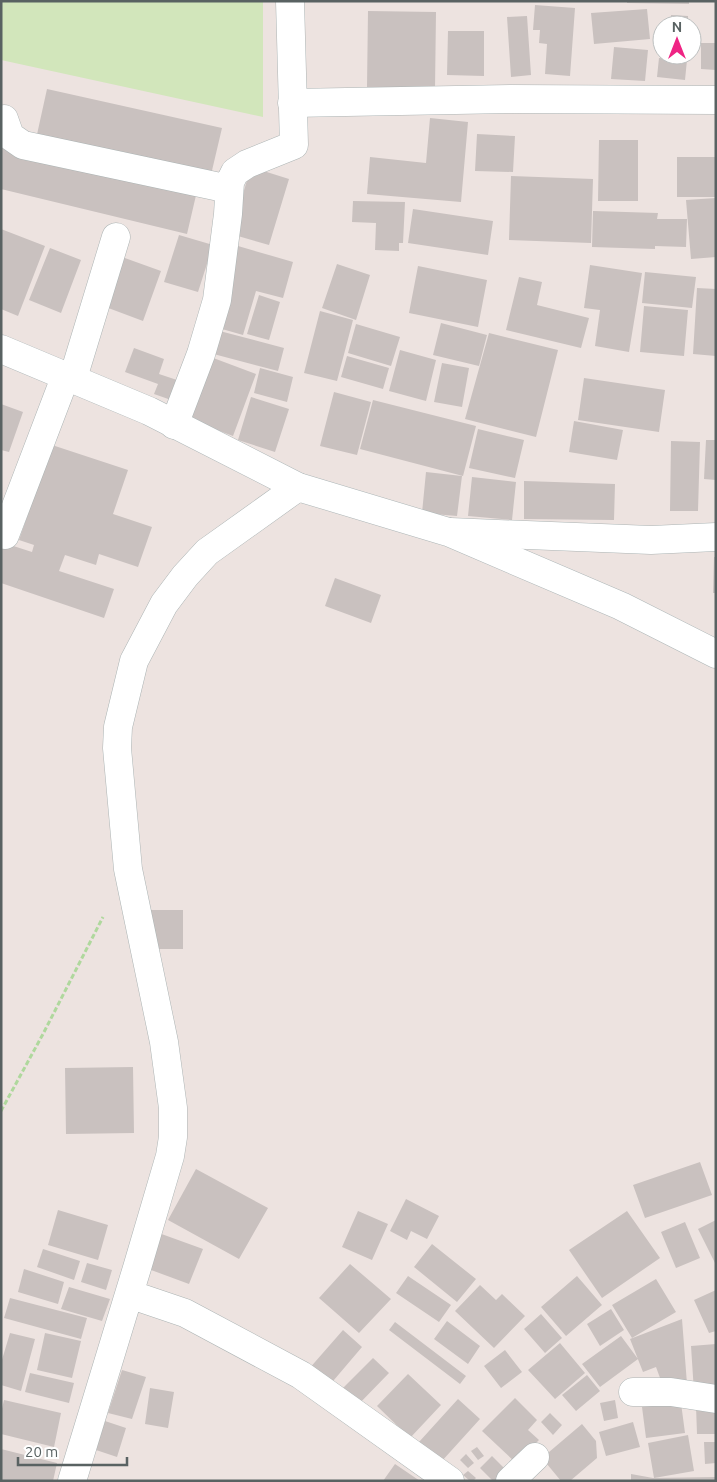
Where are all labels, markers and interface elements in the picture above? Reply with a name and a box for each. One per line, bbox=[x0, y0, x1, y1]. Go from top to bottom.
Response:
north arrow bbox=[652, 15, 702, 65]
text: N bbox=[672, 19, 682, 35]
scale bar bbox=[18, 1434, 126, 1466]
text: 20 m bbox=[25, 1443, 58, 1460]

